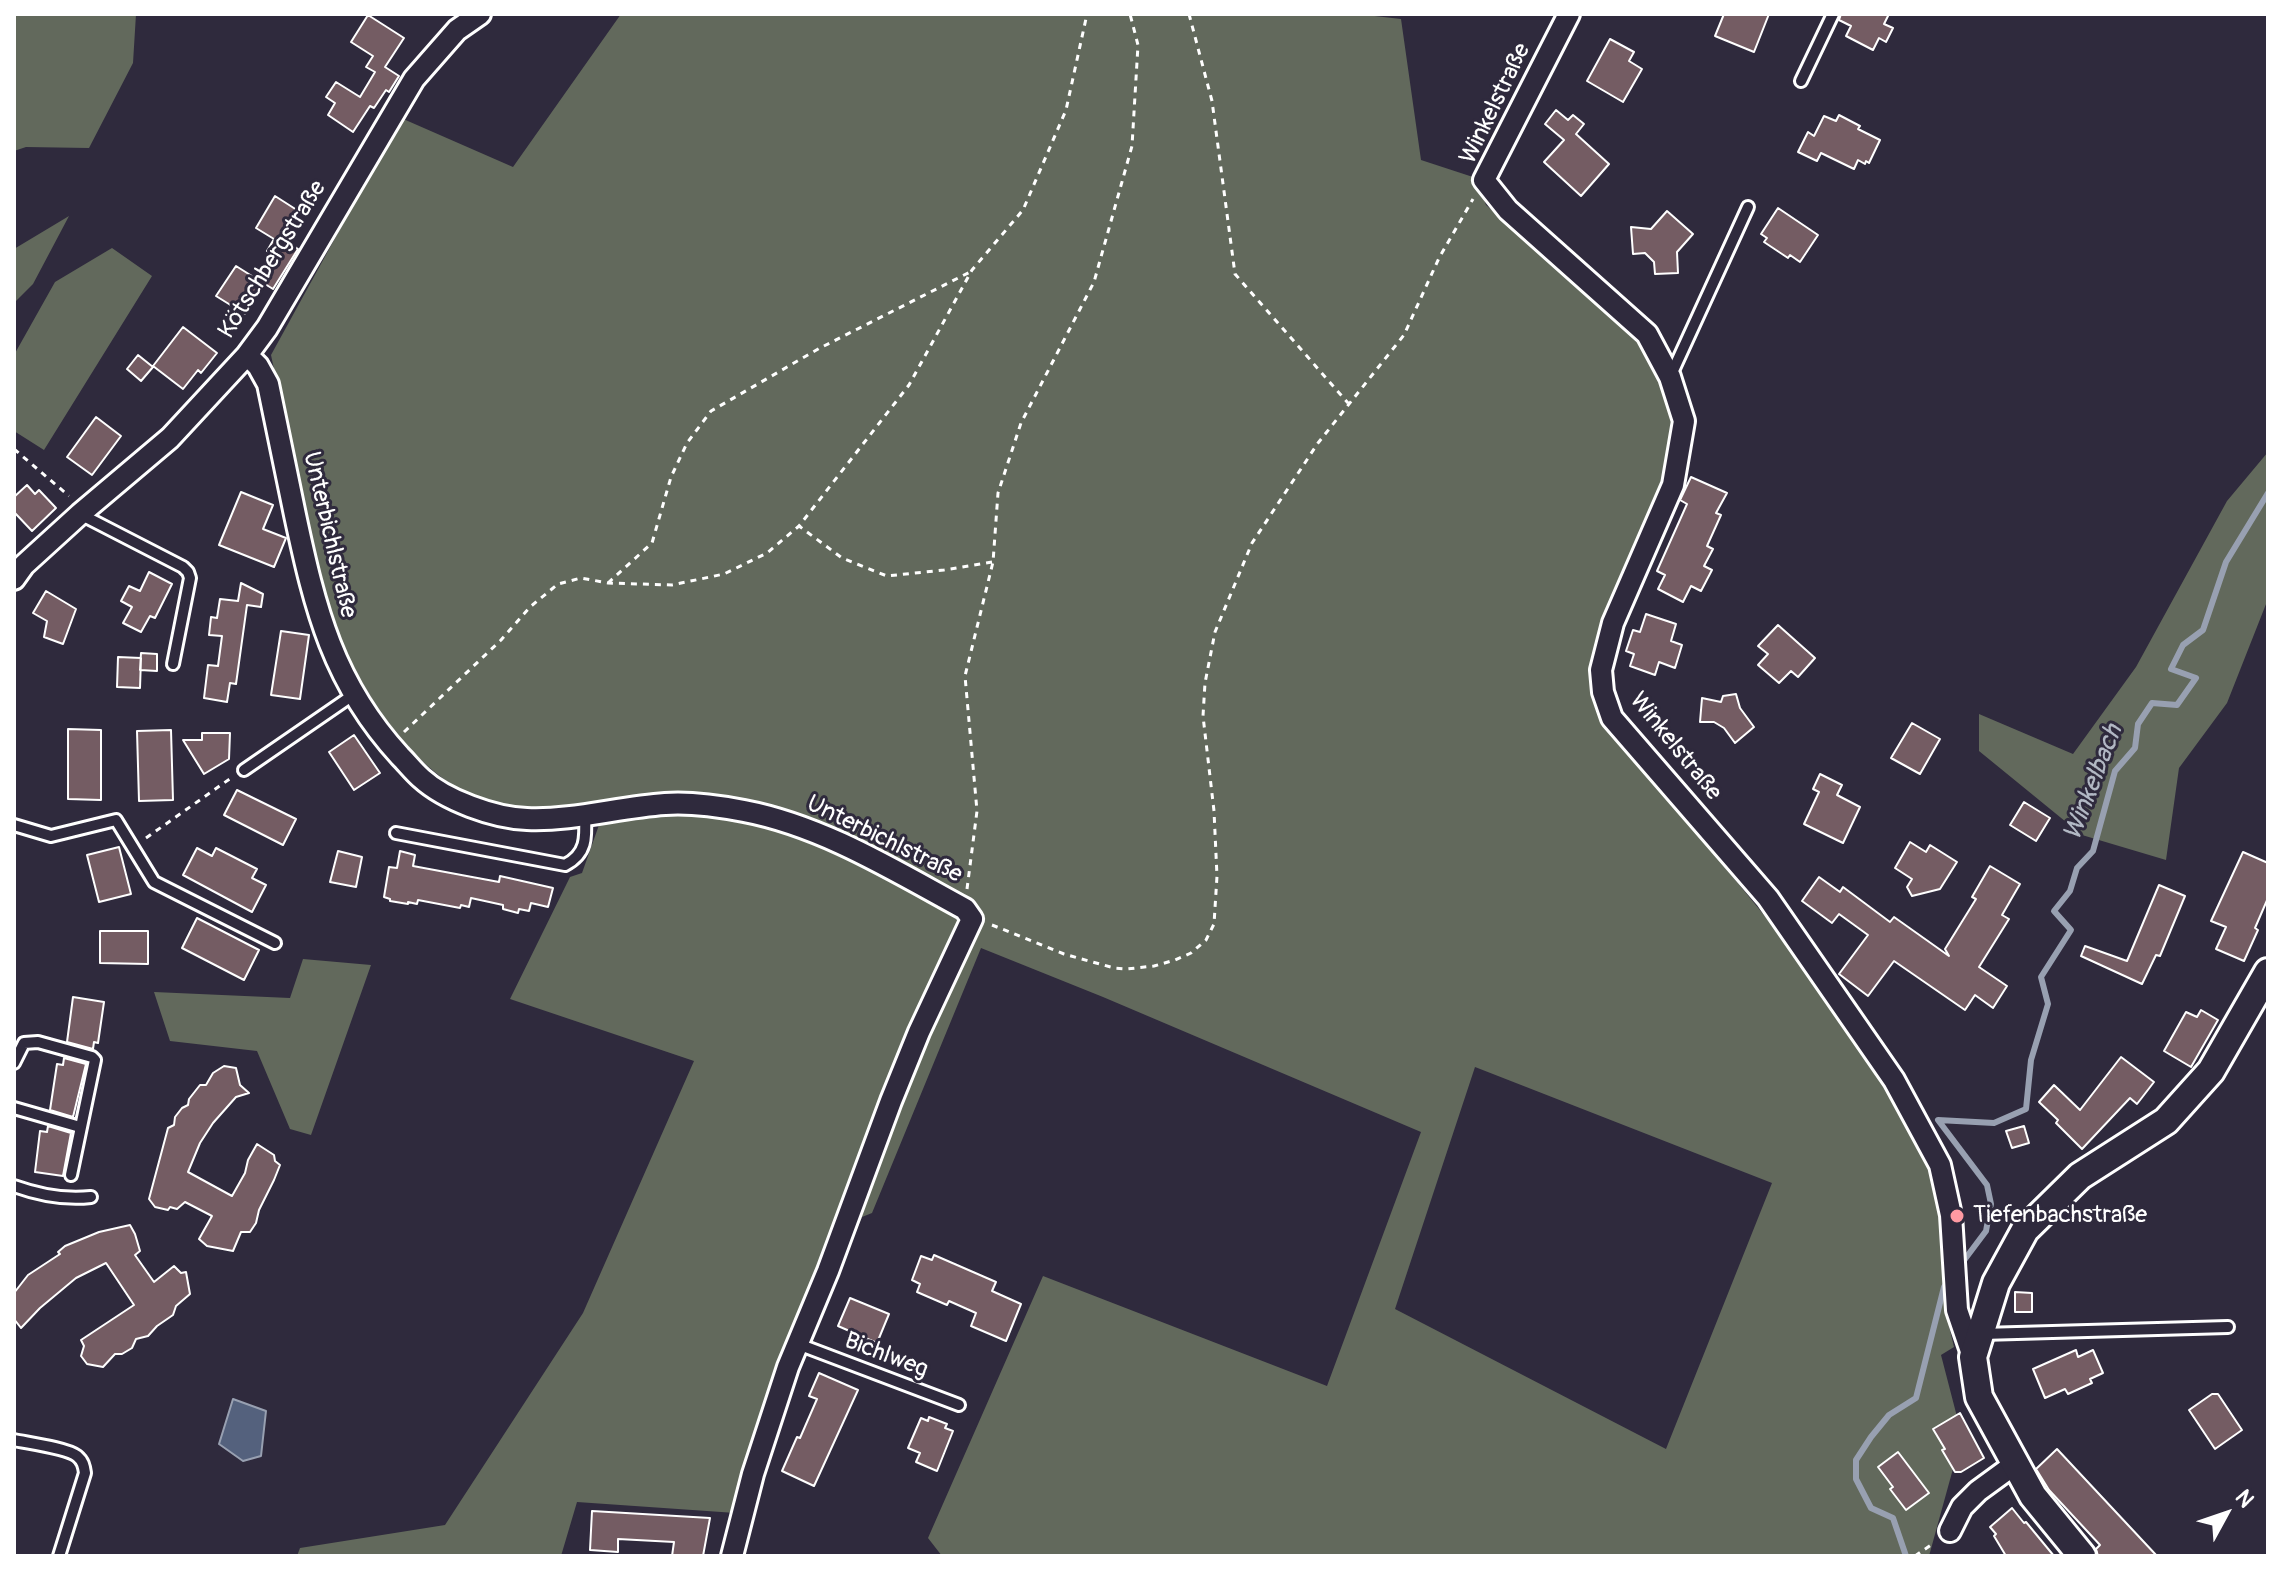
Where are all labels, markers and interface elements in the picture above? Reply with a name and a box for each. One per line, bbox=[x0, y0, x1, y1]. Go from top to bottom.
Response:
street label: Winkelstraße bbox=[1454, 39, 1538, 169]
street label: Kötschbergstraße bbox=[213, 176, 333, 344]
street label: Unterbichlstraße bbox=[296, 449, 362, 621]
street label: Winkelstraße bbox=[1623, 687, 1727, 807]
water label: Winkelbach bbox=[2058, 721, 2130, 845]
street label: Unterbichlstraße bbox=[801, 790, 967, 890]
place label: Tiefenbachstraße bbox=[1973, 1202, 2147, 1230]
marker: Tiefenbachstraße bbox=[1948, 1207, 1966, 1225]
street label: Bichlweg bbox=[840, 1327, 932, 1385]
north arrow bbox=[2186, 1474, 2266, 1554]
text: N bbox=[2229, 1484, 2260, 1513]

